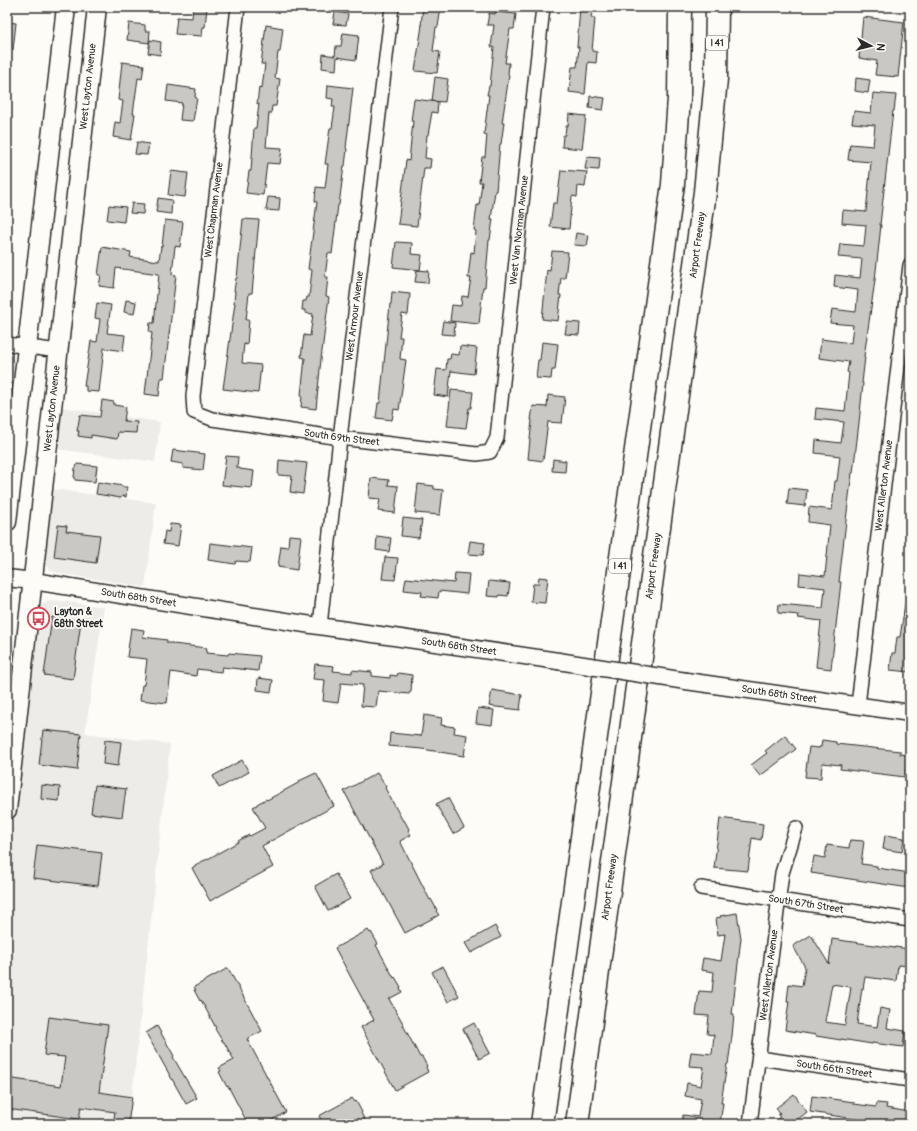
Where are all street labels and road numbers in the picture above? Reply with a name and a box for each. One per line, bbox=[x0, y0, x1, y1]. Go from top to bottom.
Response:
road number: I 41 bbox=[706, 36, 728, 50]
street label: West Layton Avenue bbox=[77, 43, 99, 130]
street label: West Chapman Avenue bbox=[202, 161, 226, 258]
street label: West Van Norman Avenue bbox=[507, 175, 531, 286]
street label: Airport Freeway bbox=[687, 211, 708, 279]
street label: West Armour Avenue bbox=[343, 270, 366, 361]
street label: West Layton Avenue bbox=[41, 365, 63, 452]
street label: South 69th Street bbox=[303, 427, 381, 449]
street label: West Allerton Avenue bbox=[873, 439, 895, 532]
street label: Airport Freeway bbox=[643, 532, 664, 600]
road number: I 41 bbox=[609, 559, 631, 573]
street label: South 68th Street bbox=[100, 586, 178, 610]
street label: South 68th Street bbox=[420, 635, 498, 658]
street label: South 68th Street bbox=[741, 683, 819, 706]
street label: Airport Freeway bbox=[599, 853, 620, 921]
street label: South 67th Street bbox=[767, 892, 845, 916]
street label: West Allerton Avenue bbox=[757, 929, 781, 1022]
street label: South 66th Street bbox=[795, 1057, 874, 1081]

